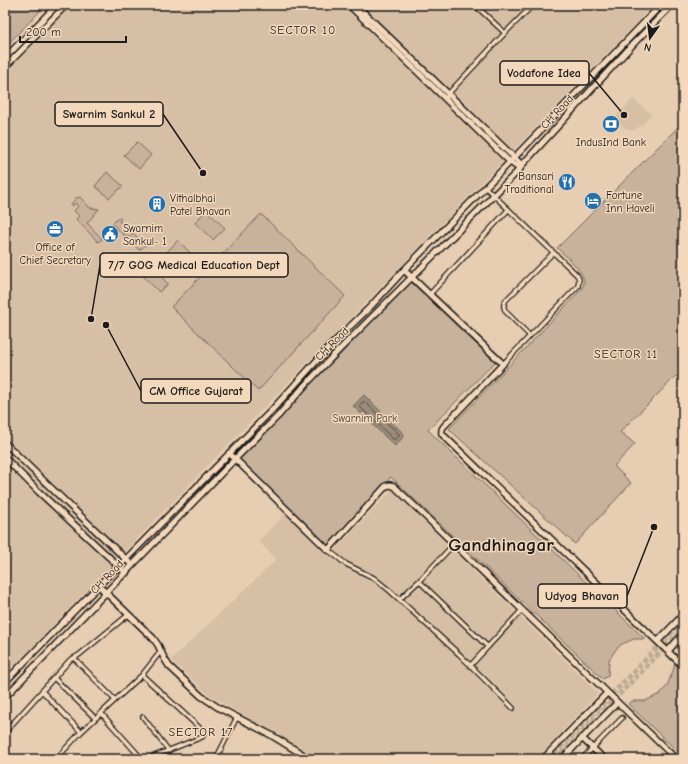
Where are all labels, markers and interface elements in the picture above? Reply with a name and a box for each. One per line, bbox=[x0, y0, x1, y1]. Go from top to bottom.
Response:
scale bar bbox=[20, 18, 126, 44]
north arrow bbox=[630, 18, 670, 58]
district label: SECTOR 10 bbox=[270, 23, 336, 37]
text: 200 m bbox=[26, 25, 61, 39]
text: N bbox=[643, 40, 653, 54]
callout: Vodafone Idea bbox=[500, 61, 589, 85]
text: Vodafone Idea bbox=[507, 66, 581, 80]
street label: CH Road bbox=[538, 92, 576, 132]
callout: Swarnim Sankul 2 bbox=[55, 102, 163, 126]
text: Swarnim Sankul 2 bbox=[63, 107, 155, 121]
bank icon: IndusInd Bank bbox=[601, 114, 621, 134]
place label: IndusInd Bank bbox=[576, 136, 647, 149]
place label: Bansari Traditional bbox=[504, 170, 554, 196]
restaurant icon: Bansari Traditional bbox=[557, 172, 577, 192]
place label: Fortune Inn Haveli bbox=[606, 189, 655, 215]
hotel icon: Fortune Inn Haveli bbox=[583, 191, 603, 211]
place label: Vithalbhai Patel Bhavan bbox=[170, 192, 230, 218]
building icon: Vithalbhai Patel Bhavan bbox=[147, 194, 167, 214]
office icon: Office of Chief Secretary bbox=[45, 219, 65, 239]
place label: Swarnim Sankul- 1 bbox=[123, 222, 167, 248]
public building icon: Swarnim Sankul- 1 bbox=[100, 224, 120, 244]
place label: Office of Chief Secretary bbox=[19, 241, 91, 267]
callout: 7/7 GOG Medical Education Dept bbox=[100, 253, 288, 277]
text: 7/7 GOG Medical Education Dept bbox=[108, 258, 281, 272]
street label: CH Road bbox=[313, 324, 352, 363]
district label: SECTOR 11 bbox=[594, 347, 658, 361]
callout: CM Office Gujarat bbox=[141, 379, 251, 403]
text: CM Office Gujarat bbox=[149, 384, 244, 398]
park label: Swarnim Park bbox=[333, 412, 398, 425]
district label: Gandhinagar bbox=[448, 534, 554, 556]
street label: CH Road bbox=[88, 557, 126, 597]
callout: Udyog Bhavan bbox=[538, 584, 627, 608]
text: Udyog Bhavan bbox=[545, 589, 619, 603]
district label: SECTOR 17 bbox=[168, 725, 234, 739]

